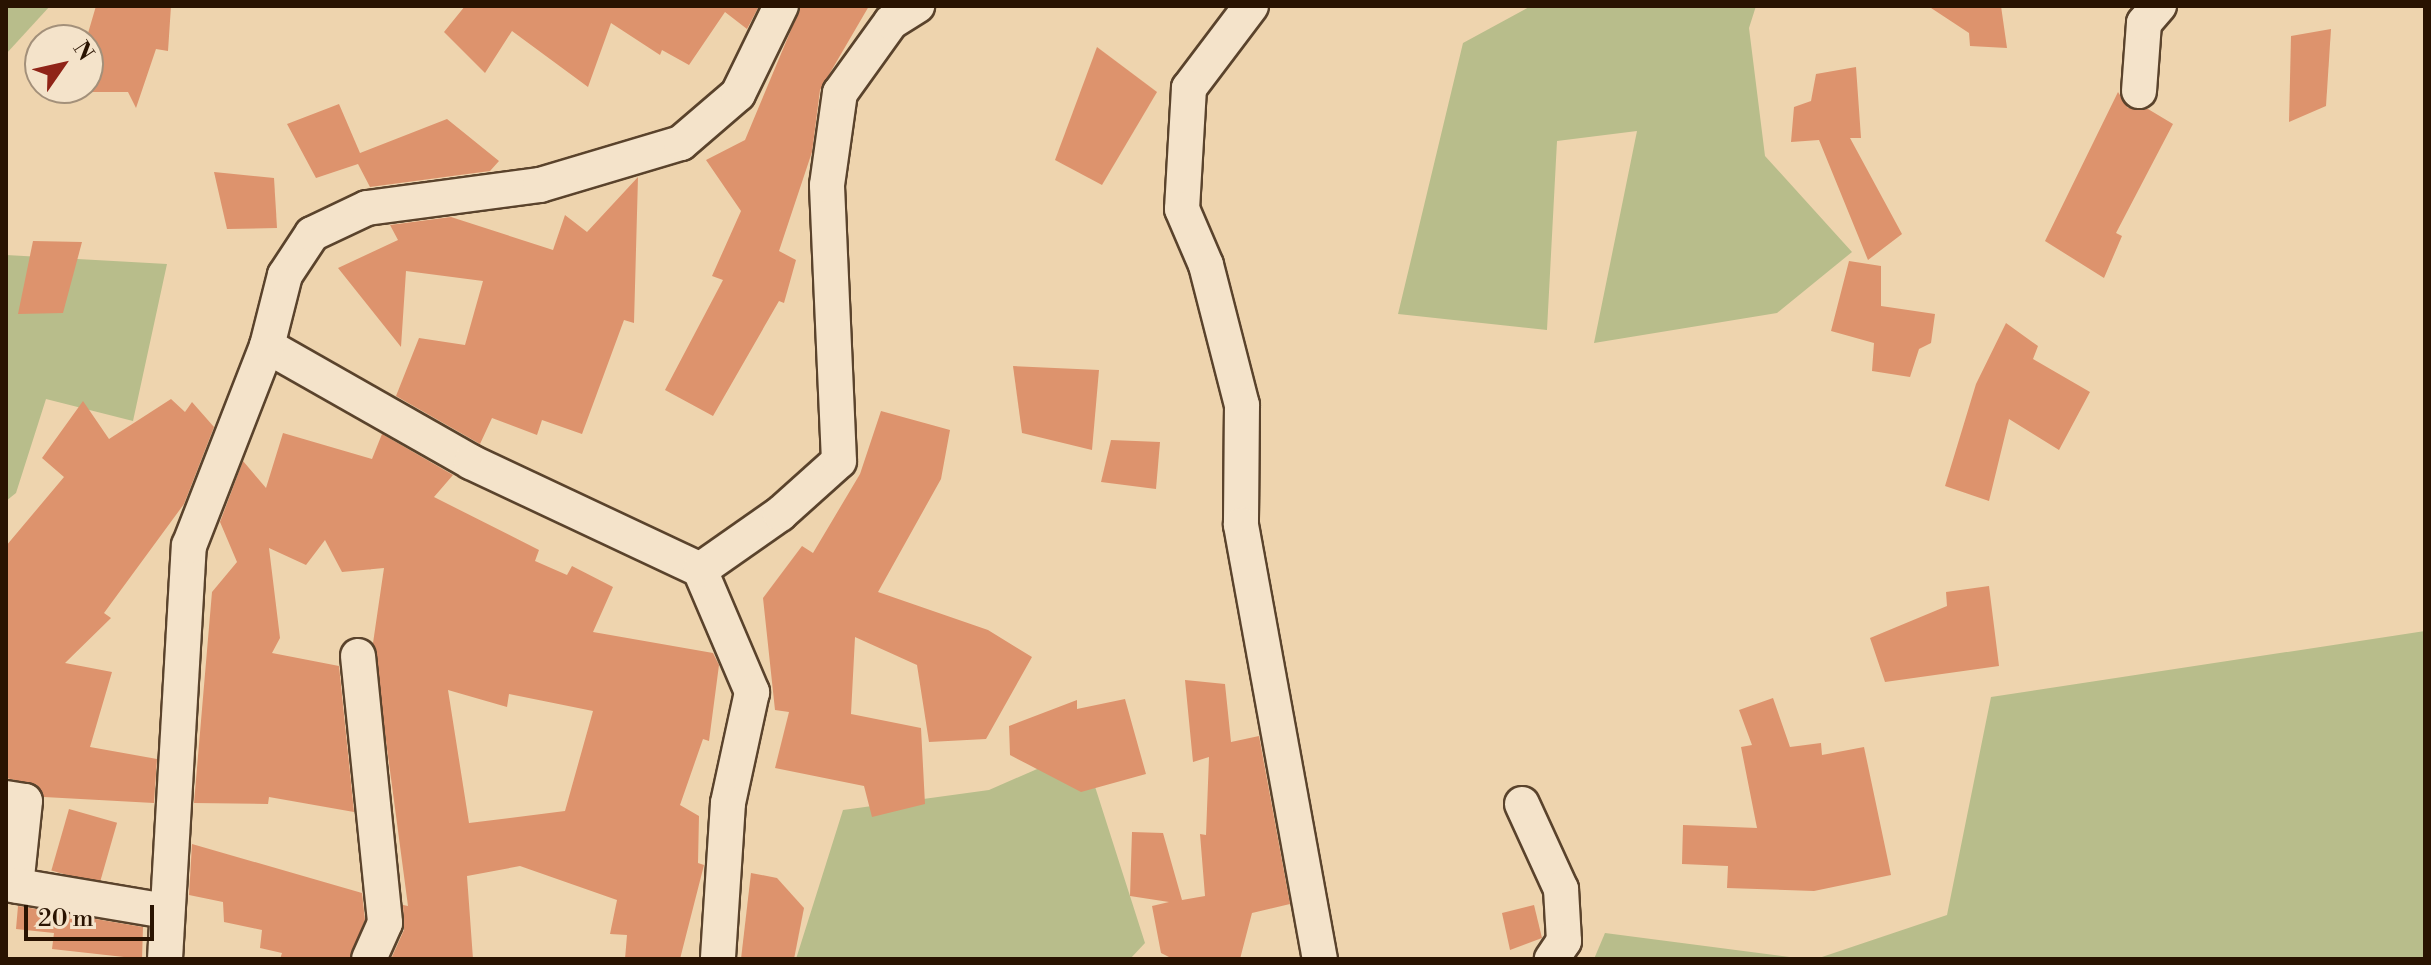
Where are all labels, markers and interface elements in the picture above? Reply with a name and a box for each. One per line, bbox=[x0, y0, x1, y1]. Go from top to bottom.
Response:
north arrow bbox=[24, 24, 104, 104]
text: N bbox=[67, 37, 99, 66]
scale bar bbox=[28, 889, 158, 939]
text: 20 m bbox=[38, 904, 94, 934]

